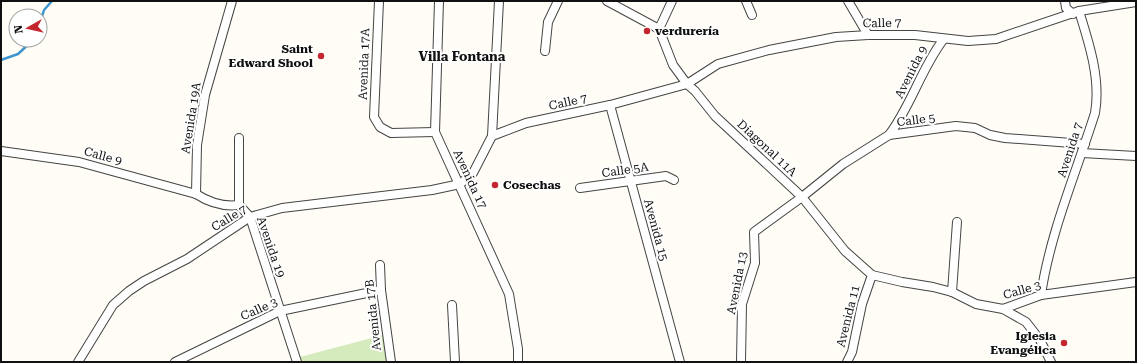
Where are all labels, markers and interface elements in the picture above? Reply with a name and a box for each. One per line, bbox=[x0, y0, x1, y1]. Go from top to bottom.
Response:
north arrow bbox=[8, 8, 48, 48]
street label: Calle 7 bbox=[862, 16, 902, 30]
text: N bbox=[11, 24, 26, 34]
place label: verdurería bbox=[655, 24, 719, 38]
marker: verdurería bbox=[642, 26, 652, 36]
street label: Avenida 17A bbox=[356, 27, 372, 100]
place label: Saint Edward Shool bbox=[229, 42, 313, 70]
street label: Avenida 9 bbox=[892, 43, 930, 101]
district label: Villa Fontana bbox=[419, 49, 506, 64]
marker: Saint Edward Shool bbox=[316, 51, 326, 61]
street label: Avenida 19A bbox=[178, 81, 204, 155]
street label: Calle 7 bbox=[548, 91, 589, 113]
street label: Calle 5 bbox=[896, 111, 936, 129]
street label: Diagonal 11A bbox=[734, 117, 800, 180]
street label: Avenida 7 bbox=[1055, 121, 1086, 179]
street label: Calle 9 bbox=[82, 144, 124, 168]
street label: Avenida 17 bbox=[450, 147, 490, 211]
street label: Calle 5A bbox=[601, 160, 650, 180]
place label: Cosechas bbox=[503, 178, 561, 192]
marker: Cosechas bbox=[490, 180, 500, 190]
street label: Avenida 15 bbox=[641, 197, 671, 263]
street label: Calle 7 bbox=[209, 202, 250, 234]
street label: Avenida 19 bbox=[254, 215, 288, 280]
street label: Avenida 13 bbox=[724, 250, 750, 316]
street label: Calle 3 bbox=[1001, 278, 1043, 302]
street label: Avenida 17B bbox=[362, 279, 384, 351]
street label: Avenida 11 bbox=[834, 283, 863, 349]
street label: Calle 3 bbox=[238, 295, 280, 323]
place label: Iglesia Evangélica bbox=[990, 329, 1056, 357]
marker: Iglesia Evangélica bbox=[1059, 338, 1069, 348]

